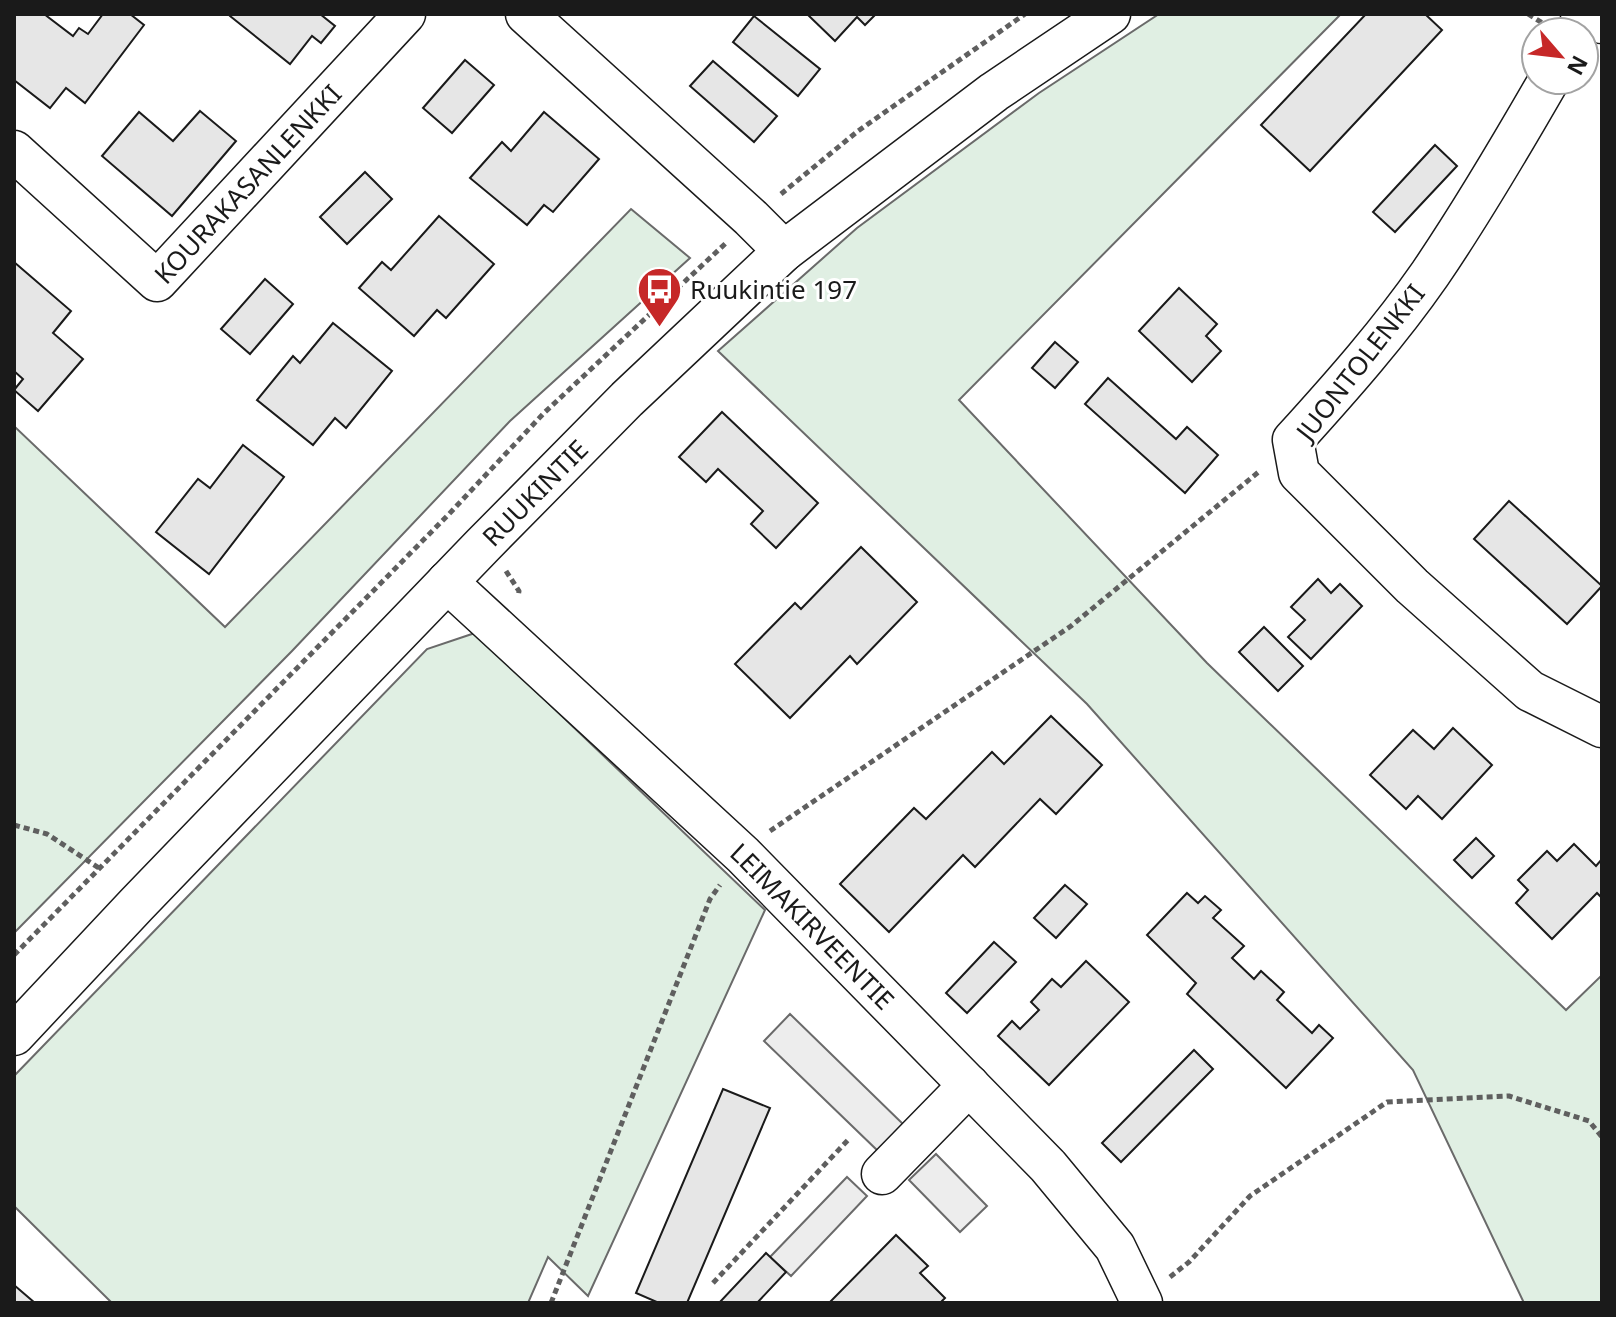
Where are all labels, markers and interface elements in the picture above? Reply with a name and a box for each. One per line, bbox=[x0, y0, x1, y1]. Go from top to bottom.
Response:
north arrow bbox=[1520, 16, 1600, 96]
text: N bbox=[1561, 51, 1596, 81]
street label: KOURAKASANLENKKI bbox=[146, 76, 349, 291]
bus stop icon: Ruukintie 197 bbox=[635, 265, 683, 328]
place label: Ruukintie 197 bbox=[690, 271, 857, 307]
street label: JUONTOLENKKI bbox=[1286, 276, 1432, 450]
street label: RUUKINTIE bbox=[474, 431, 596, 554]
street label: LEIMAKIRVEENTIE bbox=[723, 834, 903, 1017]

